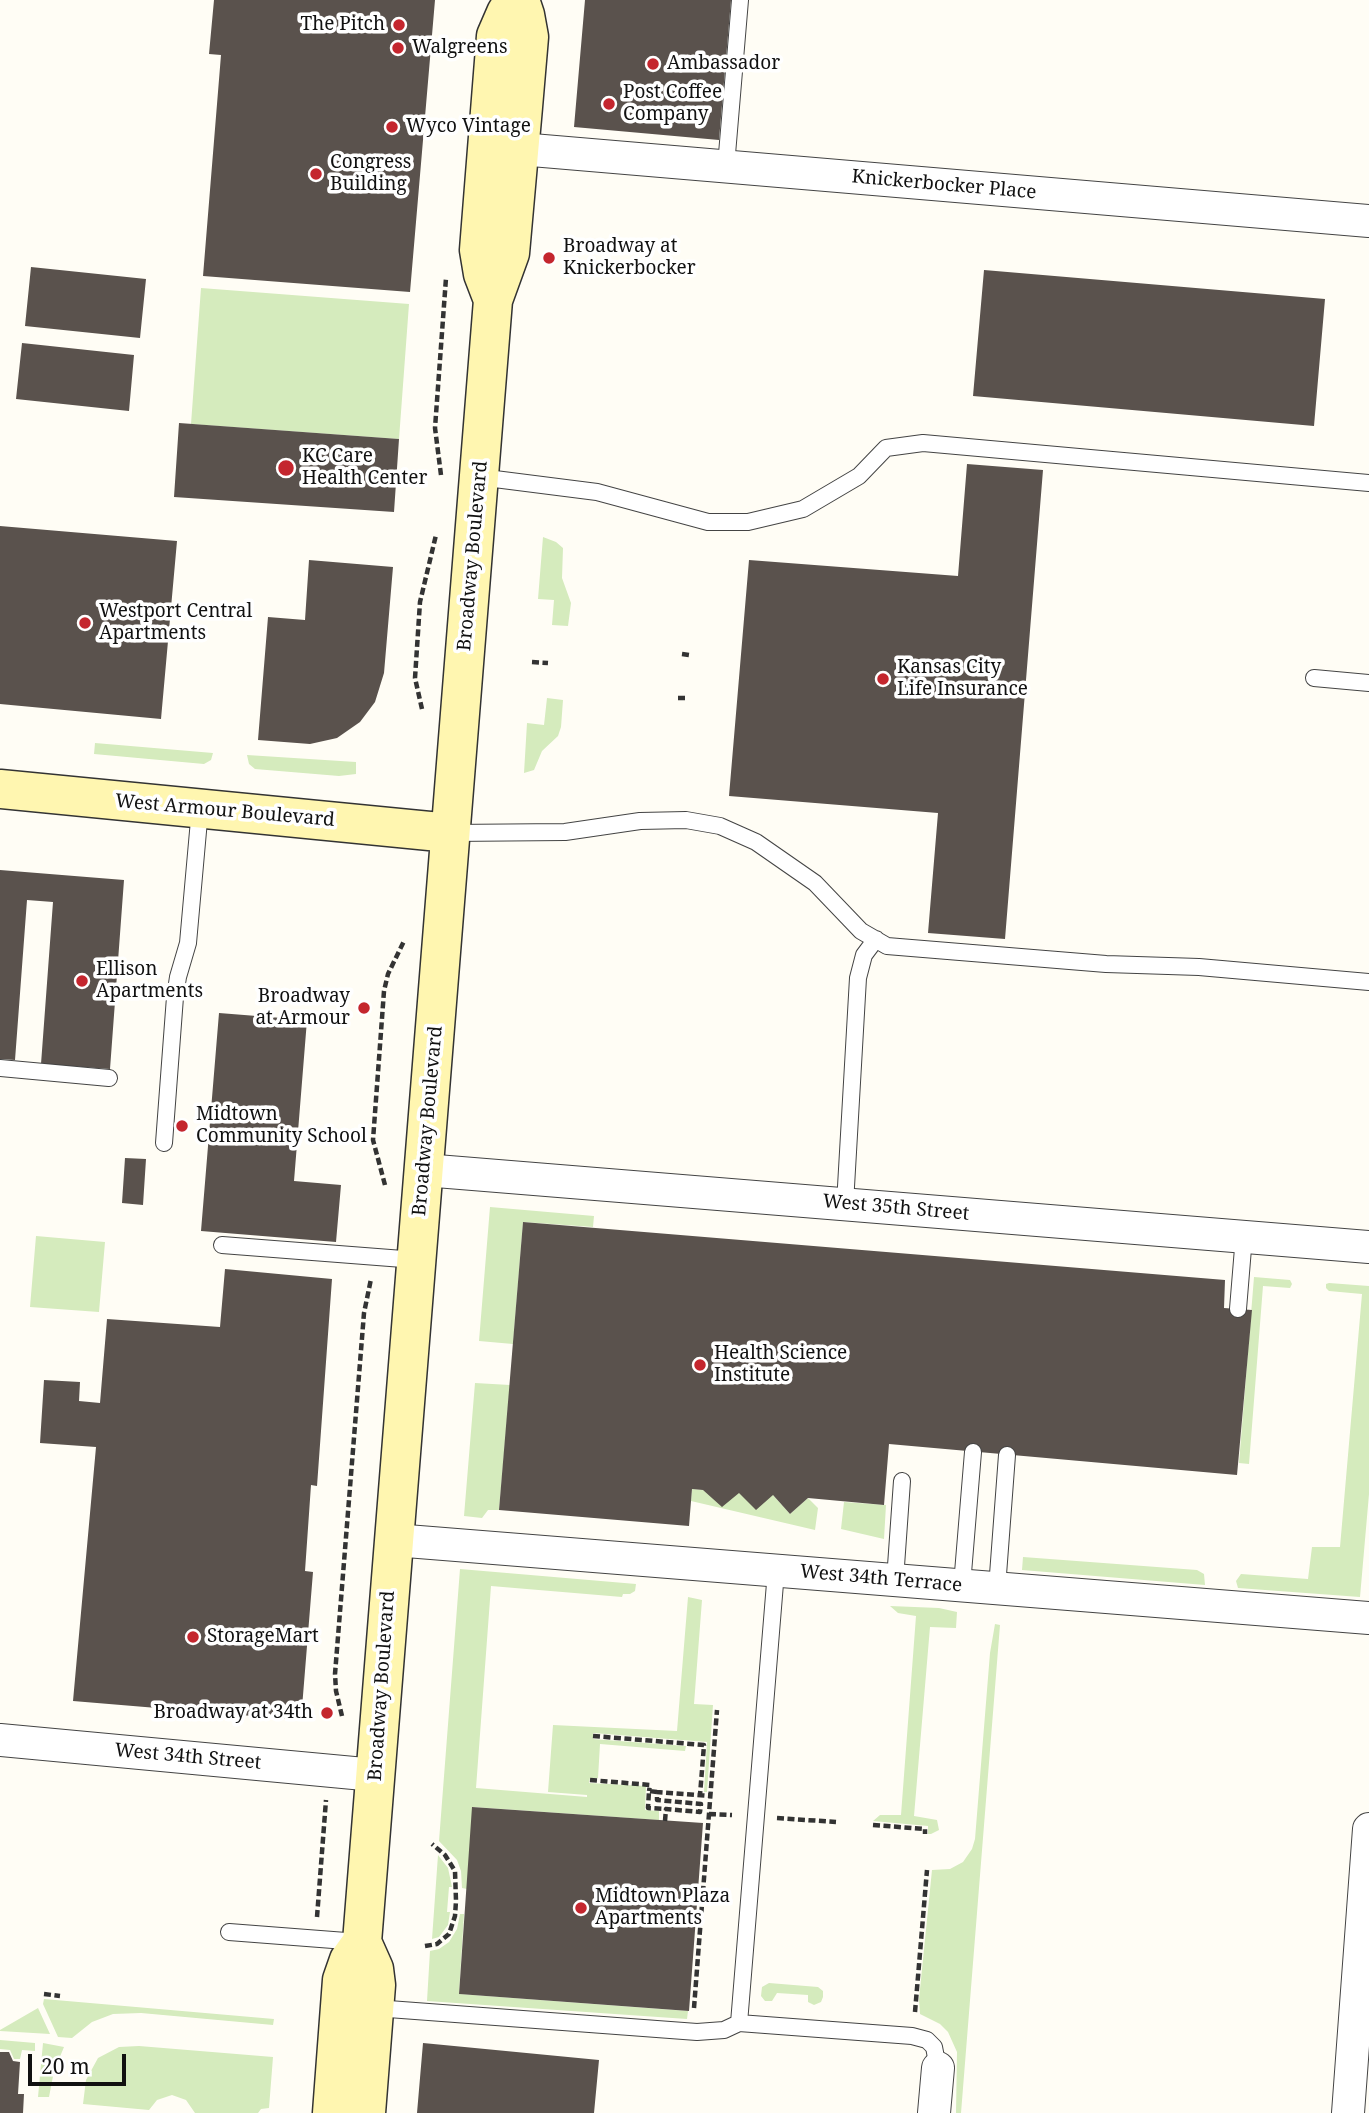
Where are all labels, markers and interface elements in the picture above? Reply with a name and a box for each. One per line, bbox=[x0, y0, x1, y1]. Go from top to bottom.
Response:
place label: The Pitch bbox=[301, 14, 385, 36]
marker: The Pitch bbox=[391, 17, 407, 33]
place label: Walgreens bbox=[412, 37, 507, 59]
marker: Walgreens bbox=[390, 40, 406, 56]
place label: Ambassador bbox=[667, 53, 780, 75]
marker: Ambassador bbox=[645, 56, 661, 72]
place label: Post Coffee Company bbox=[623, 82, 722, 126]
marker: Post Coffee Company bbox=[601, 96, 617, 112]
place label: Wyco Vintage bbox=[406, 116, 531, 138]
marker: Wyco Vintage bbox=[384, 119, 400, 135]
place label: Congress Building bbox=[330, 152, 411, 196]
marker: Congress Building bbox=[308, 166, 324, 182]
street label: Knickerbocker Place bbox=[851, 166, 1037, 204]
place label: Broadway at Knickerbocker bbox=[563, 236, 696, 280]
marker: Broadway at Knickerbocker bbox=[541, 250, 557, 266]
place label: KC Care Health Center bbox=[302, 446, 427, 490]
marker: KC Care Health Center bbox=[276, 458, 296, 478]
street label: Broadway Boulevard bbox=[453, 460, 493, 652]
place label: Westport Central Apartments bbox=[99, 601, 252, 645]
marker: Westport Central Apartments bbox=[77, 615, 93, 631]
place label: Kansas City Life Insurance bbox=[897, 657, 1028, 701]
marker: Kansas City Life Insurance bbox=[875, 671, 891, 687]
street label: West Armour Boulevard bbox=[114, 790, 336, 832]
place label: Ellison Apartments bbox=[96, 959, 203, 1003]
marker: Ellison Apartments bbox=[74, 973, 90, 989]
place label: Broadway at Armour bbox=[255, 986, 350, 1030]
marker: Broadway at Armour bbox=[356, 1000, 372, 1016]
street label: Broadway Boulevard bbox=[408, 1025, 448, 1217]
place label: Midtown Community School bbox=[196, 1104, 367, 1148]
marker: Midtown Community School bbox=[174, 1118, 190, 1134]
street label: West 35th Street bbox=[822, 1190, 970, 1226]
place label: Health Science Institute bbox=[714, 1343, 847, 1387]
marker: Health Science Institute bbox=[692, 1357, 708, 1373]
street label: West 34th Terrace bbox=[799, 1561, 963, 1597]
street label: Broadway Boulevard bbox=[364, 1590, 400, 1782]
place label: StorageMart bbox=[207, 1626, 319, 1648]
marker: StorageMart bbox=[185, 1629, 201, 1645]
place label: Broadway at 34th bbox=[154, 1702, 313, 1724]
marker: Broadway at 34th bbox=[319, 1705, 335, 1721]
street label: West 34th Street bbox=[114, 1739, 262, 1775]
place label: Midtown Plaza Apartments bbox=[595, 1886, 730, 1930]
marker: Midtown Plaza Apartments bbox=[573, 1900, 589, 1916]
scale bar bbox=[32, 2039, 130, 2084]
text: 20 m bbox=[41, 2052, 90, 2080]

